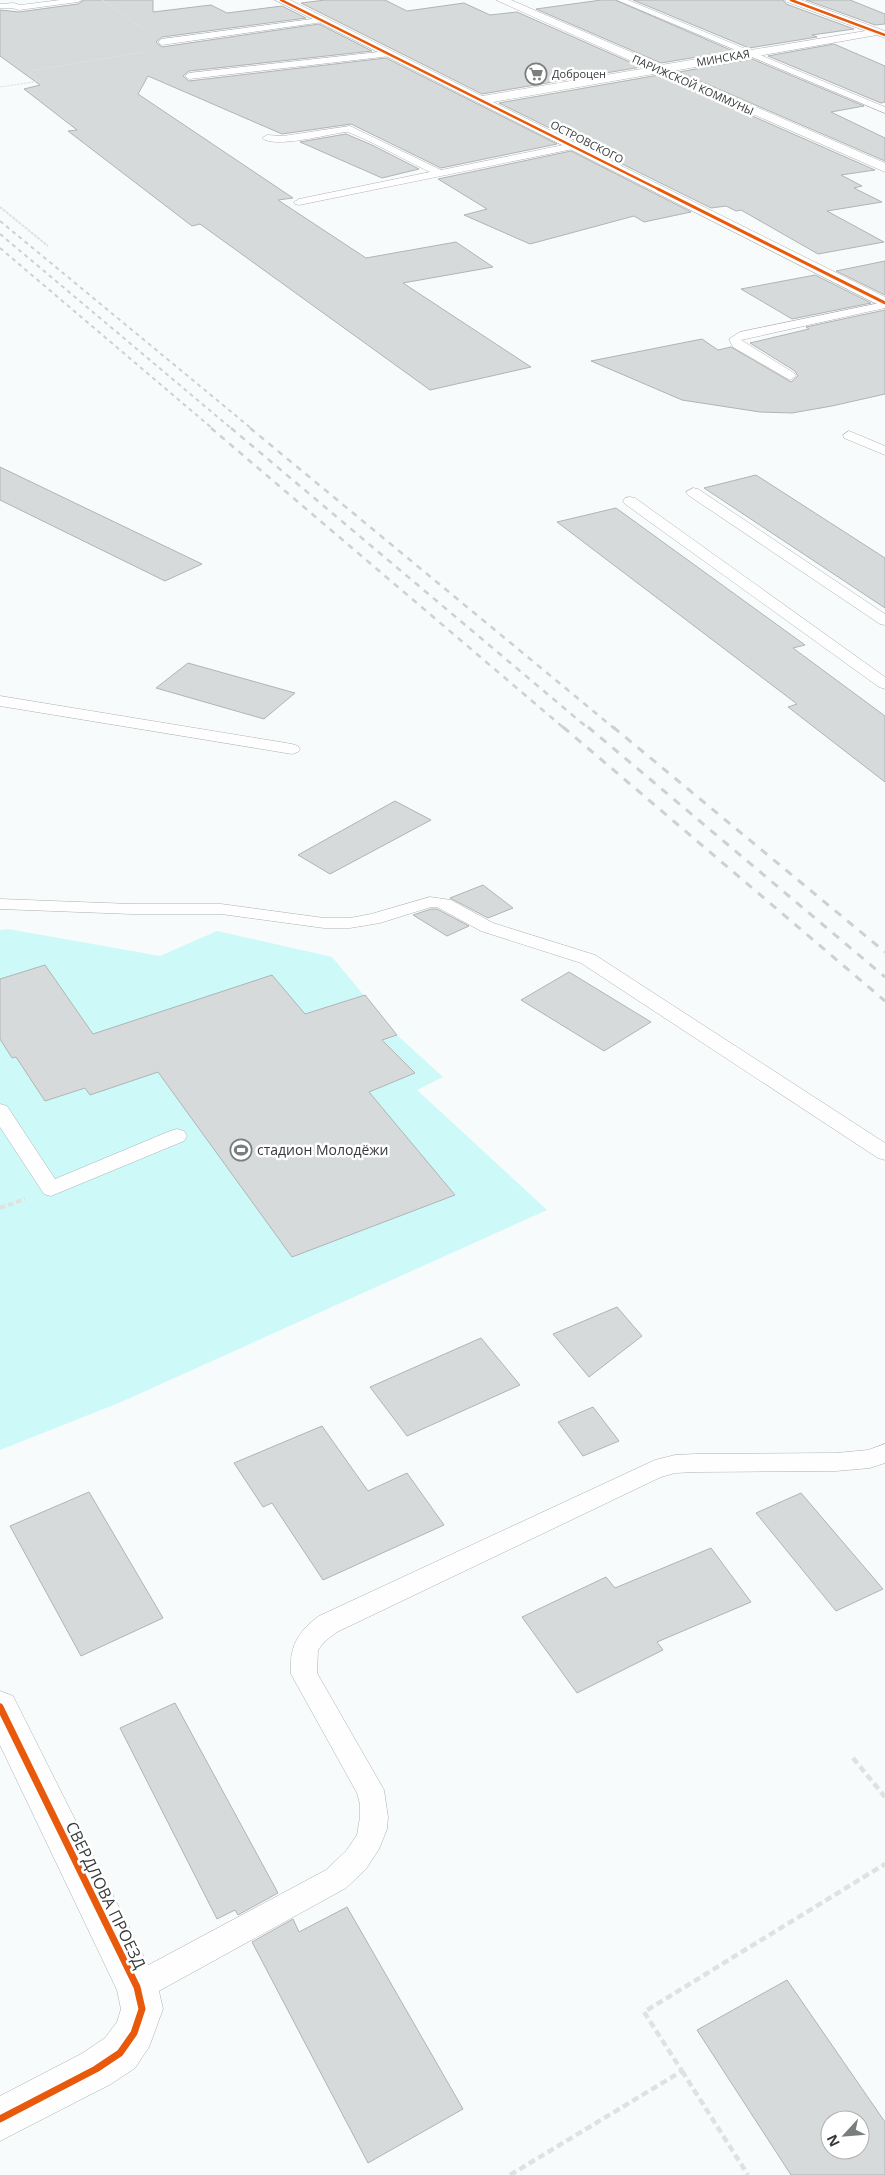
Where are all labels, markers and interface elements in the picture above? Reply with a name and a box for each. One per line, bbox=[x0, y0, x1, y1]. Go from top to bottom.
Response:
street label: МИНСКАЯ bbox=[695, 45, 751, 70]
street label: ПАРИЖСКОЙ КОММУНЫ bbox=[630, 51, 756, 118]
supermarket icon: Доброцен bbox=[524, 62, 548, 86]
place label: Доброцен bbox=[552, 66, 606, 81]
street label: ОСТРОВСКОГО bbox=[548, 117, 626, 166]
sports icon: стадион Молодёжи bbox=[229, 1138, 253, 1162]
place label: стадион Молодёжи bbox=[257, 1140, 388, 1159]
street label: СВЕРДЛОВА ПРОЕЗД bbox=[61, 1818, 151, 1972]
north arrow bbox=[820, 2110, 870, 2160]
text: N bbox=[822, 2132, 844, 2150]

